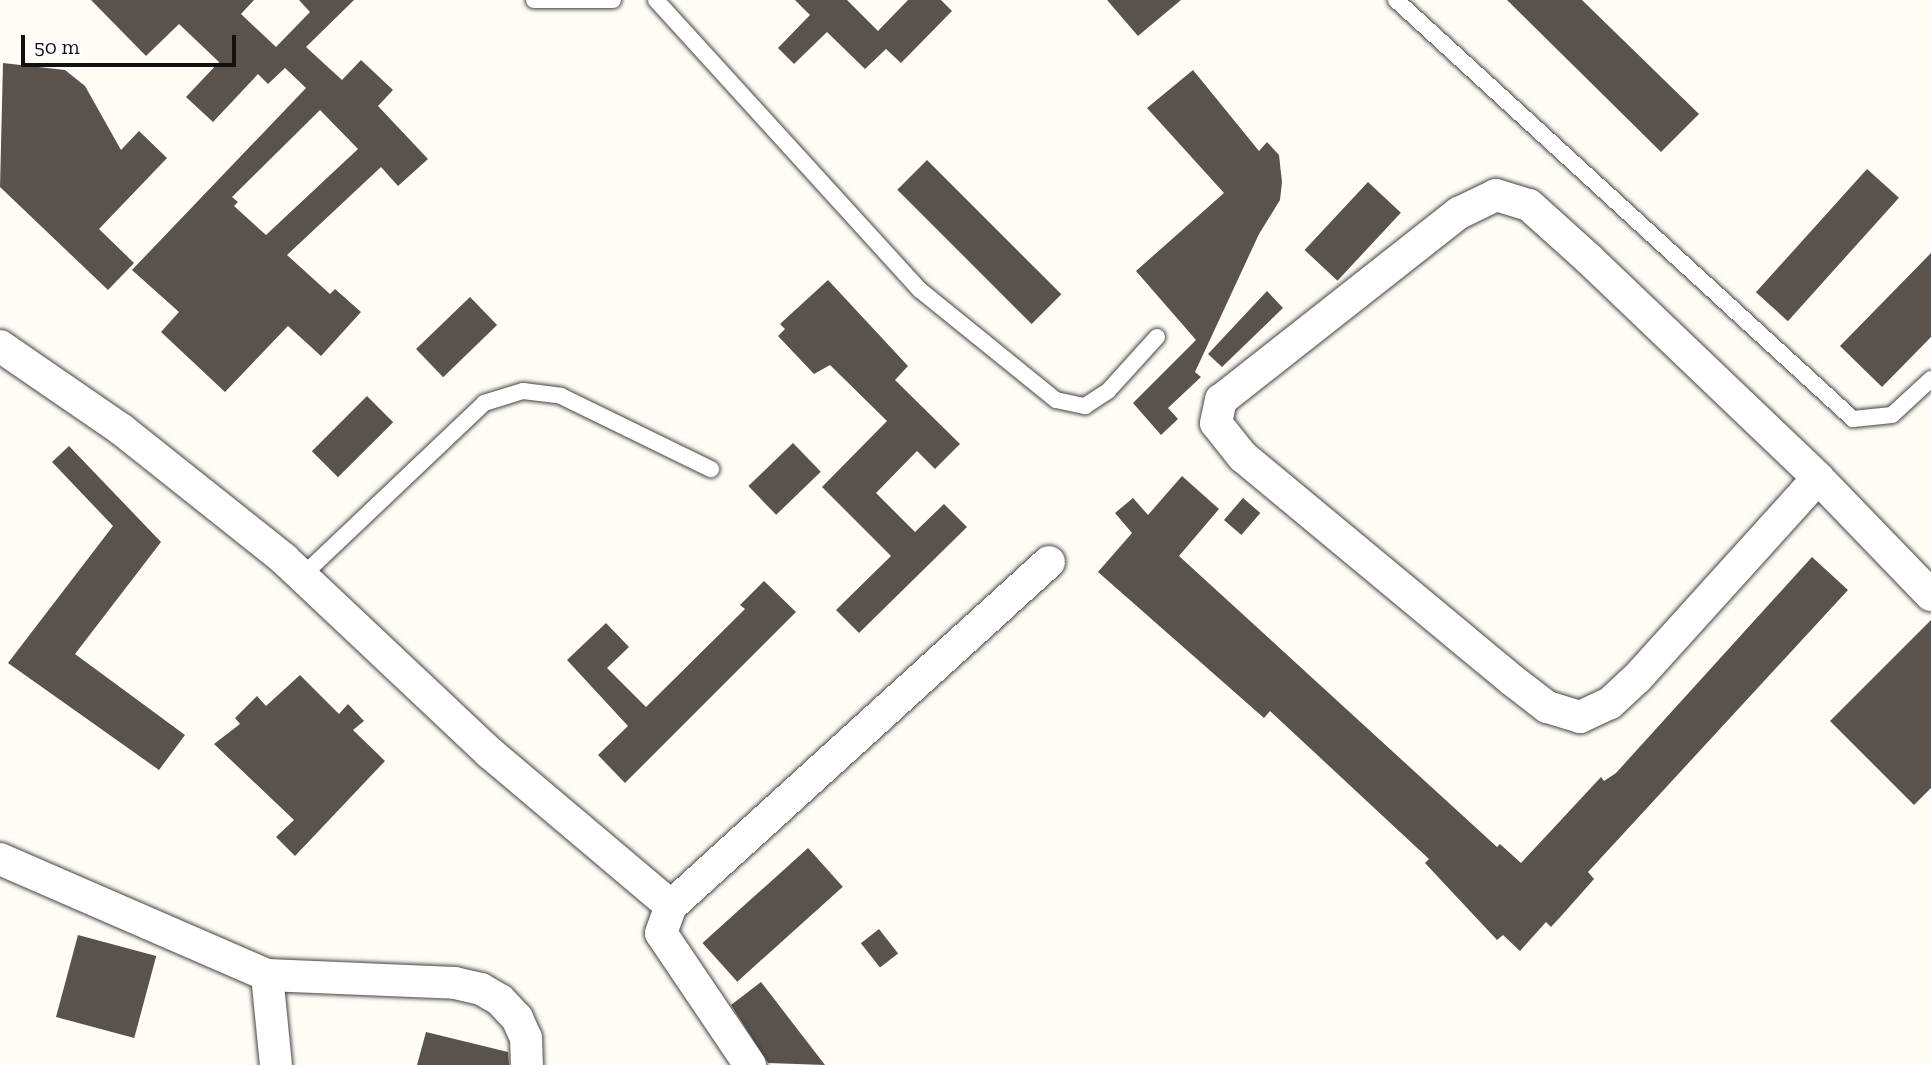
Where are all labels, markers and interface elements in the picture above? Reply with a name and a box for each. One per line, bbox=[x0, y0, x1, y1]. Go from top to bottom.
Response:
scale bar bbox=[24, 21, 240, 65]
text: 50 m bbox=[34, 34, 80, 59]

